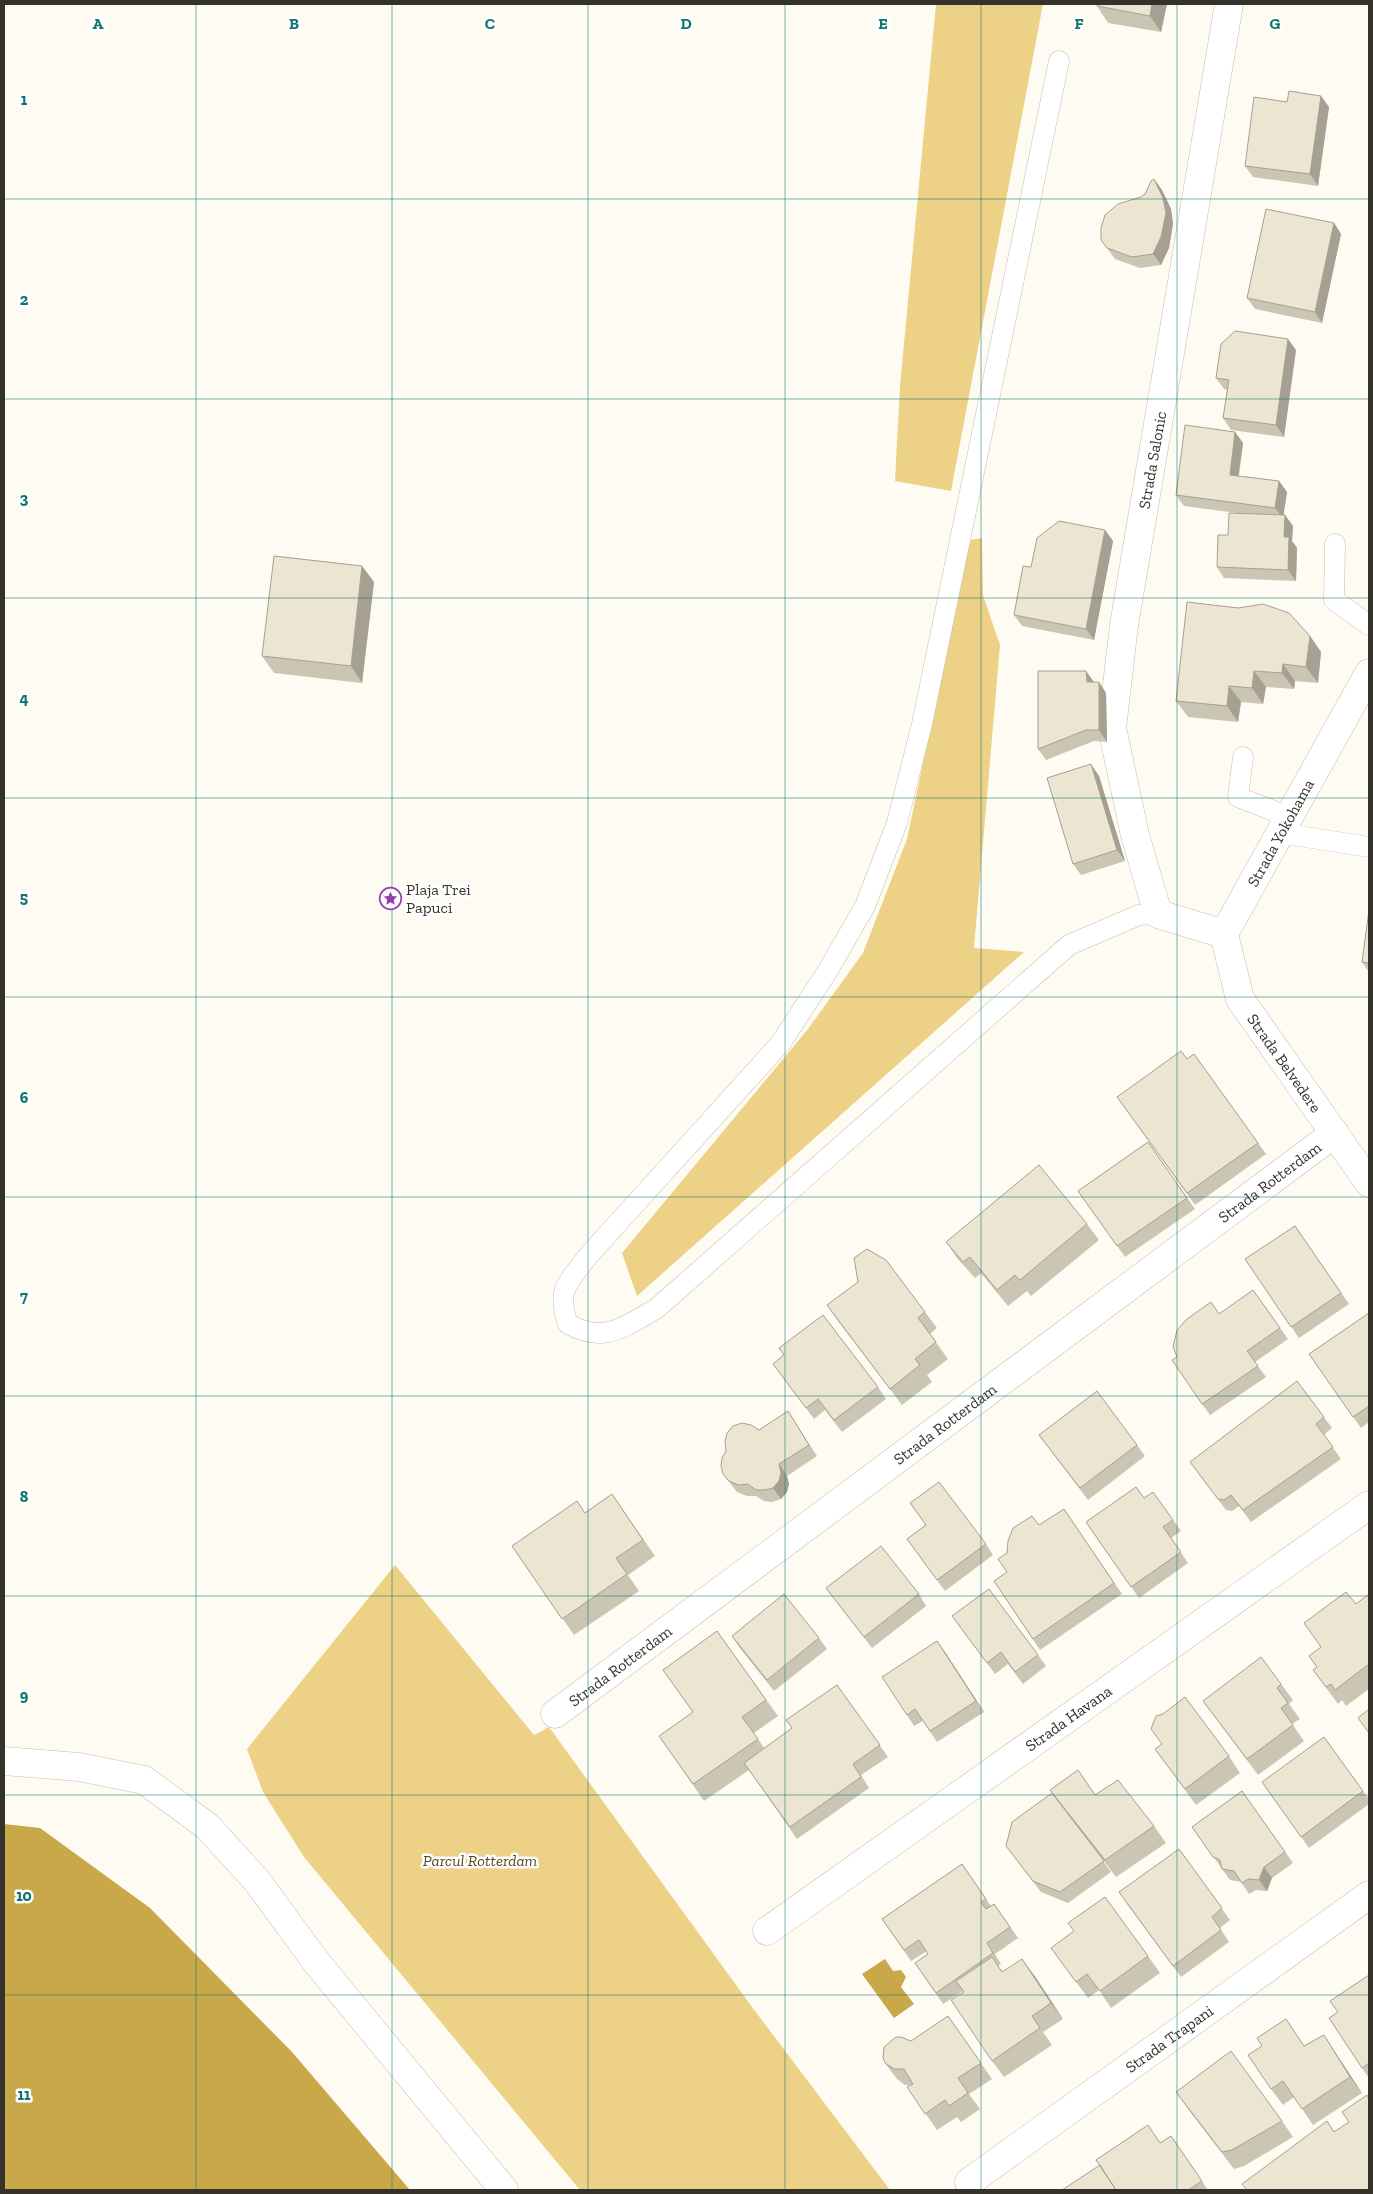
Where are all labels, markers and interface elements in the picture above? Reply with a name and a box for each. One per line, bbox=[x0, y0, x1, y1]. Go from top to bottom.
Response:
text: A bbox=[93, 14, 104, 33]
text: B bbox=[289, 14, 299, 33]
text: C bbox=[485, 14, 495, 33]
text: D bbox=[680, 14, 692, 33]
text: E bbox=[878, 14, 888, 33]
text: F bbox=[1074, 14, 1084, 33]
text: G bbox=[1270, 14, 1281, 33]
text: 1 bbox=[21, 90, 28, 109]
text: 2 bbox=[20, 290, 29, 309]
street label: Strada Salonic bbox=[1135, 410, 1170, 510]
text: 3 bbox=[20, 489, 29, 508]
text: 4 bbox=[19, 689, 29, 708]
street label: Strada Yokohama bbox=[1243, 776, 1318, 890]
place label: Plaja Trei Papuci bbox=[406, 880, 471, 917]
place icon: Plaja Trei Papuci bbox=[378, 886, 402, 910]
text: 5 bbox=[20, 888, 28, 907]
street label: Strada Belvedere bbox=[1243, 1010, 1326, 1116]
text: 6 bbox=[20, 1088, 29, 1107]
street label: Strada Rotterdam bbox=[1215, 1138, 1325, 1227]
text: 7 bbox=[20, 1287, 28, 1306]
street label: Strada Rotterdam bbox=[890, 1379, 1000, 1469]
text: 8 bbox=[20, 1487, 29, 1506]
street label: Strada Rotterdam bbox=[565, 1621, 676, 1711]
street label: Strada Havana bbox=[1022, 1681, 1116, 1755]
text: 9 bbox=[20, 1686, 29, 1705]
park label: Parcul Rotterdam bbox=[423, 1851, 538, 1870]
text: 10 bbox=[16, 1886, 32, 1905]
street label: Strada Trapani bbox=[1122, 2001, 1217, 2077]
text: 11 bbox=[18, 2085, 31, 2104]

